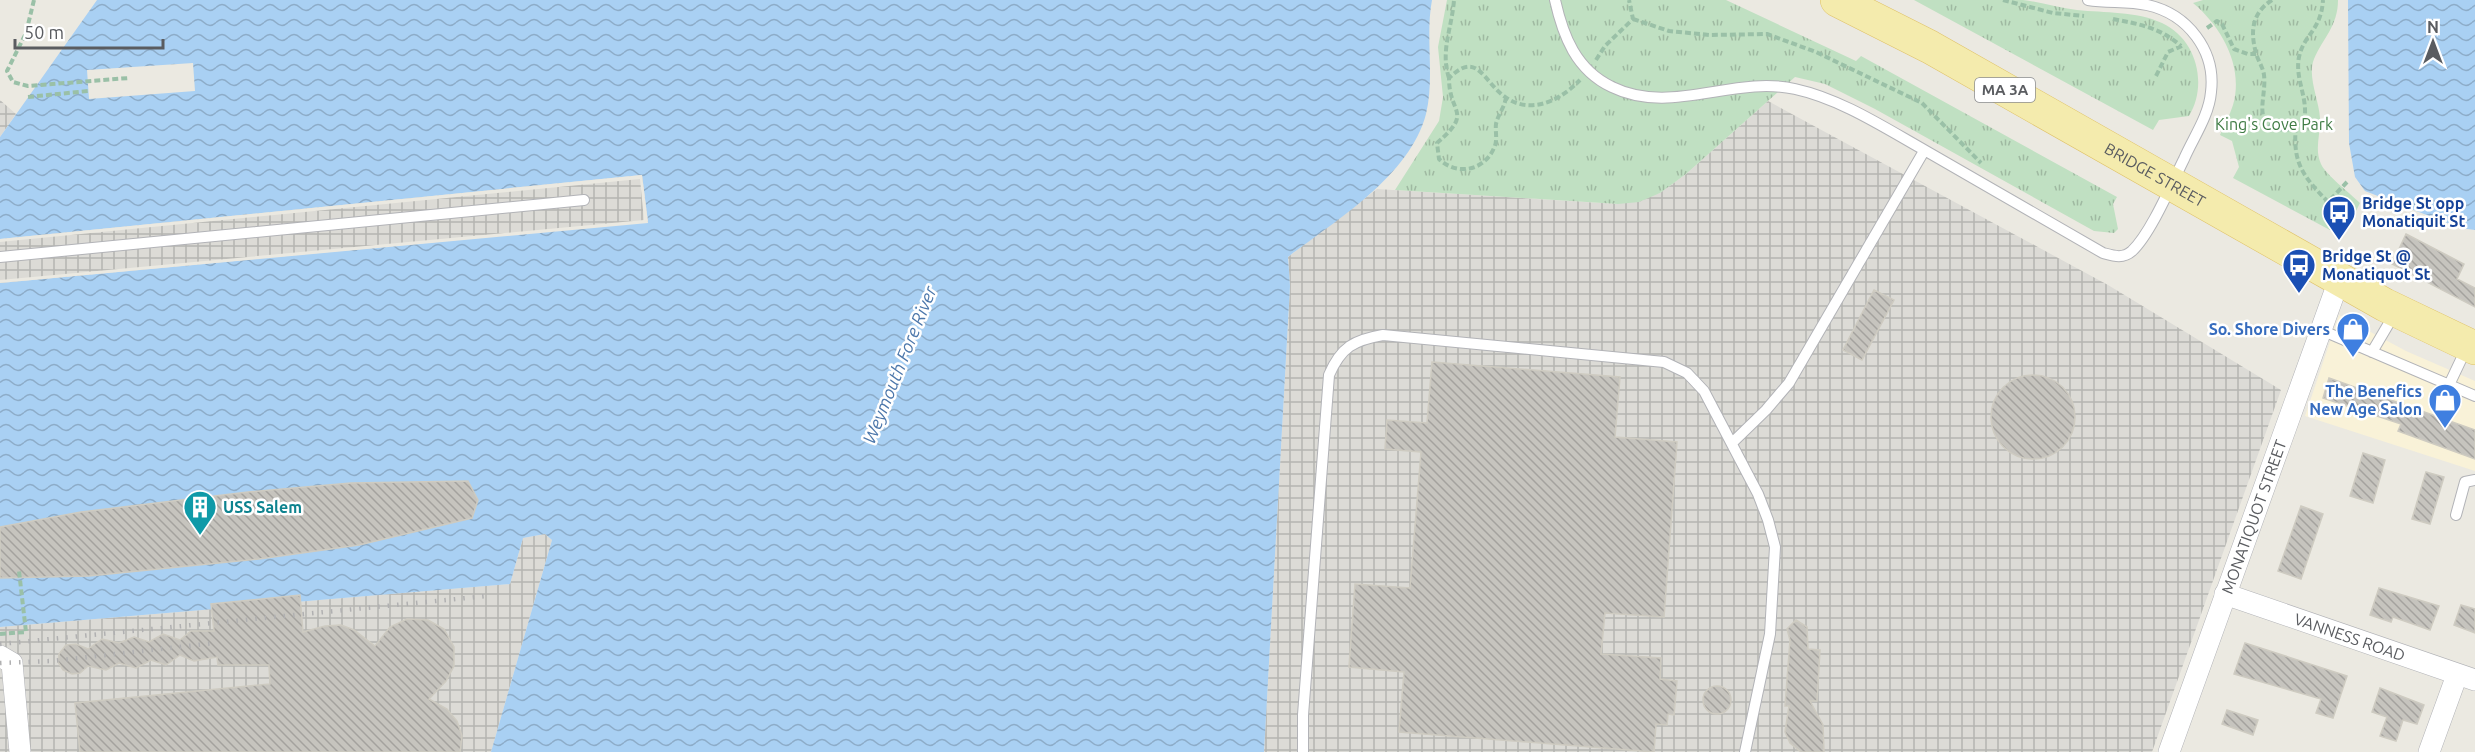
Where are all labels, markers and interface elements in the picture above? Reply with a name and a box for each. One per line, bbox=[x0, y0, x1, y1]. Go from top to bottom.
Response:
scale bar bbox=[15, 12, 164, 50]
north arrow bbox=[2403, 12, 2463, 72]
text: N bbox=[2427, 18, 2439, 36]
text: 50 m bbox=[24, 22, 64, 42]
road number: MA 3A bbox=[1975, 78, 2035, 102]
park label: King's Cove Park bbox=[2215, 115, 2333, 133]
street label: BRIDGE STREET bbox=[2102, 139, 2209, 210]
bus stop icon: Bridge St opp Monatiquit St bbox=[2321, 194, 2357, 241]
place label: Bridge St opp Monatiquit St bbox=[2362, 194, 2465, 230]
bus stop icon: Bridge St @ Monatiquot St bbox=[2281, 247, 2317, 294]
place label: Bridge St @ Monatiquot St bbox=[2322, 247, 2431, 283]
water label: Weymouth Fore River bbox=[858, 282, 940, 446]
shop icon: So. Shore Divers bbox=[2335, 311, 2371, 358]
place label: So. Shore Divers bbox=[2209, 320, 2330, 338]
place label: The Benefics New Age Salon bbox=[2309, 382, 2422, 418]
shop icon: The Benefics New Age Salon bbox=[2427, 382, 2463, 429]
street label: MONATIQUOT STREET bbox=[2218, 437, 2290, 596]
building icon: USS Salem bbox=[182, 489, 218, 536]
place label: USS Salem bbox=[223, 498, 302, 516]
street label: VANNESS ROAD bbox=[2292, 610, 2408, 664]

